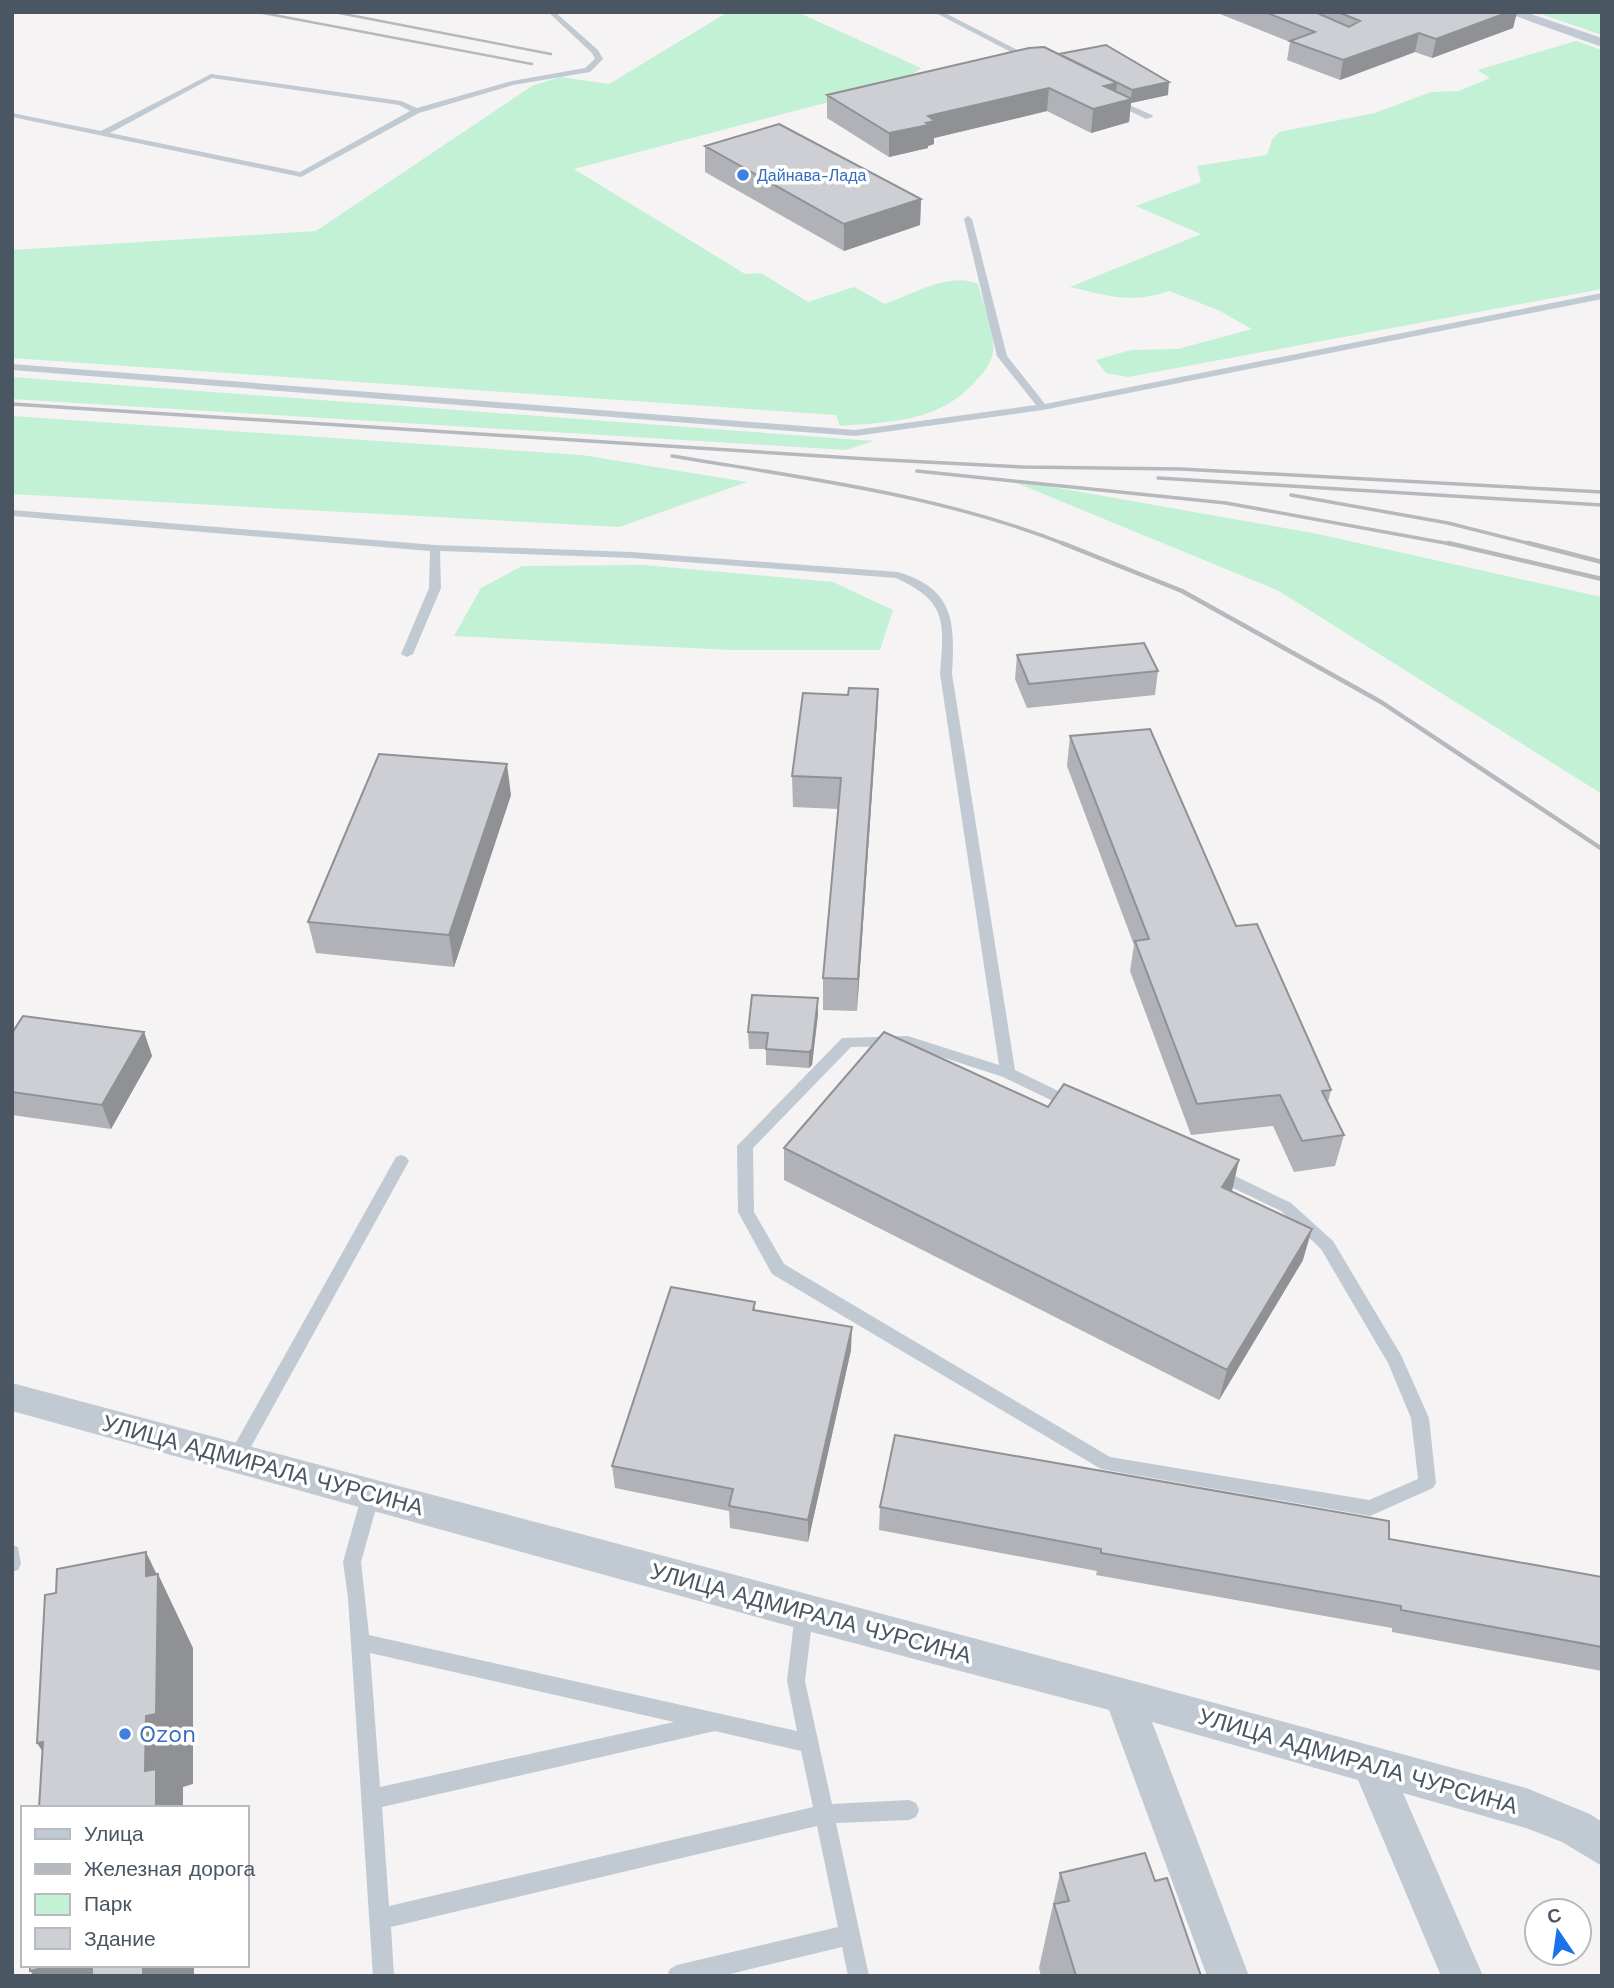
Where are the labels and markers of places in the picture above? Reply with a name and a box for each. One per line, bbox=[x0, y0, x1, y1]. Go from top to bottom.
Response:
place label: Дайнава-Лада bbox=[757, 166, 867, 185]
marker: Дайнава-Лада bbox=[735, 167, 751, 183]
place label: Ozon bbox=[139, 1721, 196, 1748]
marker: Ozon bbox=[117, 1726, 133, 1742]

